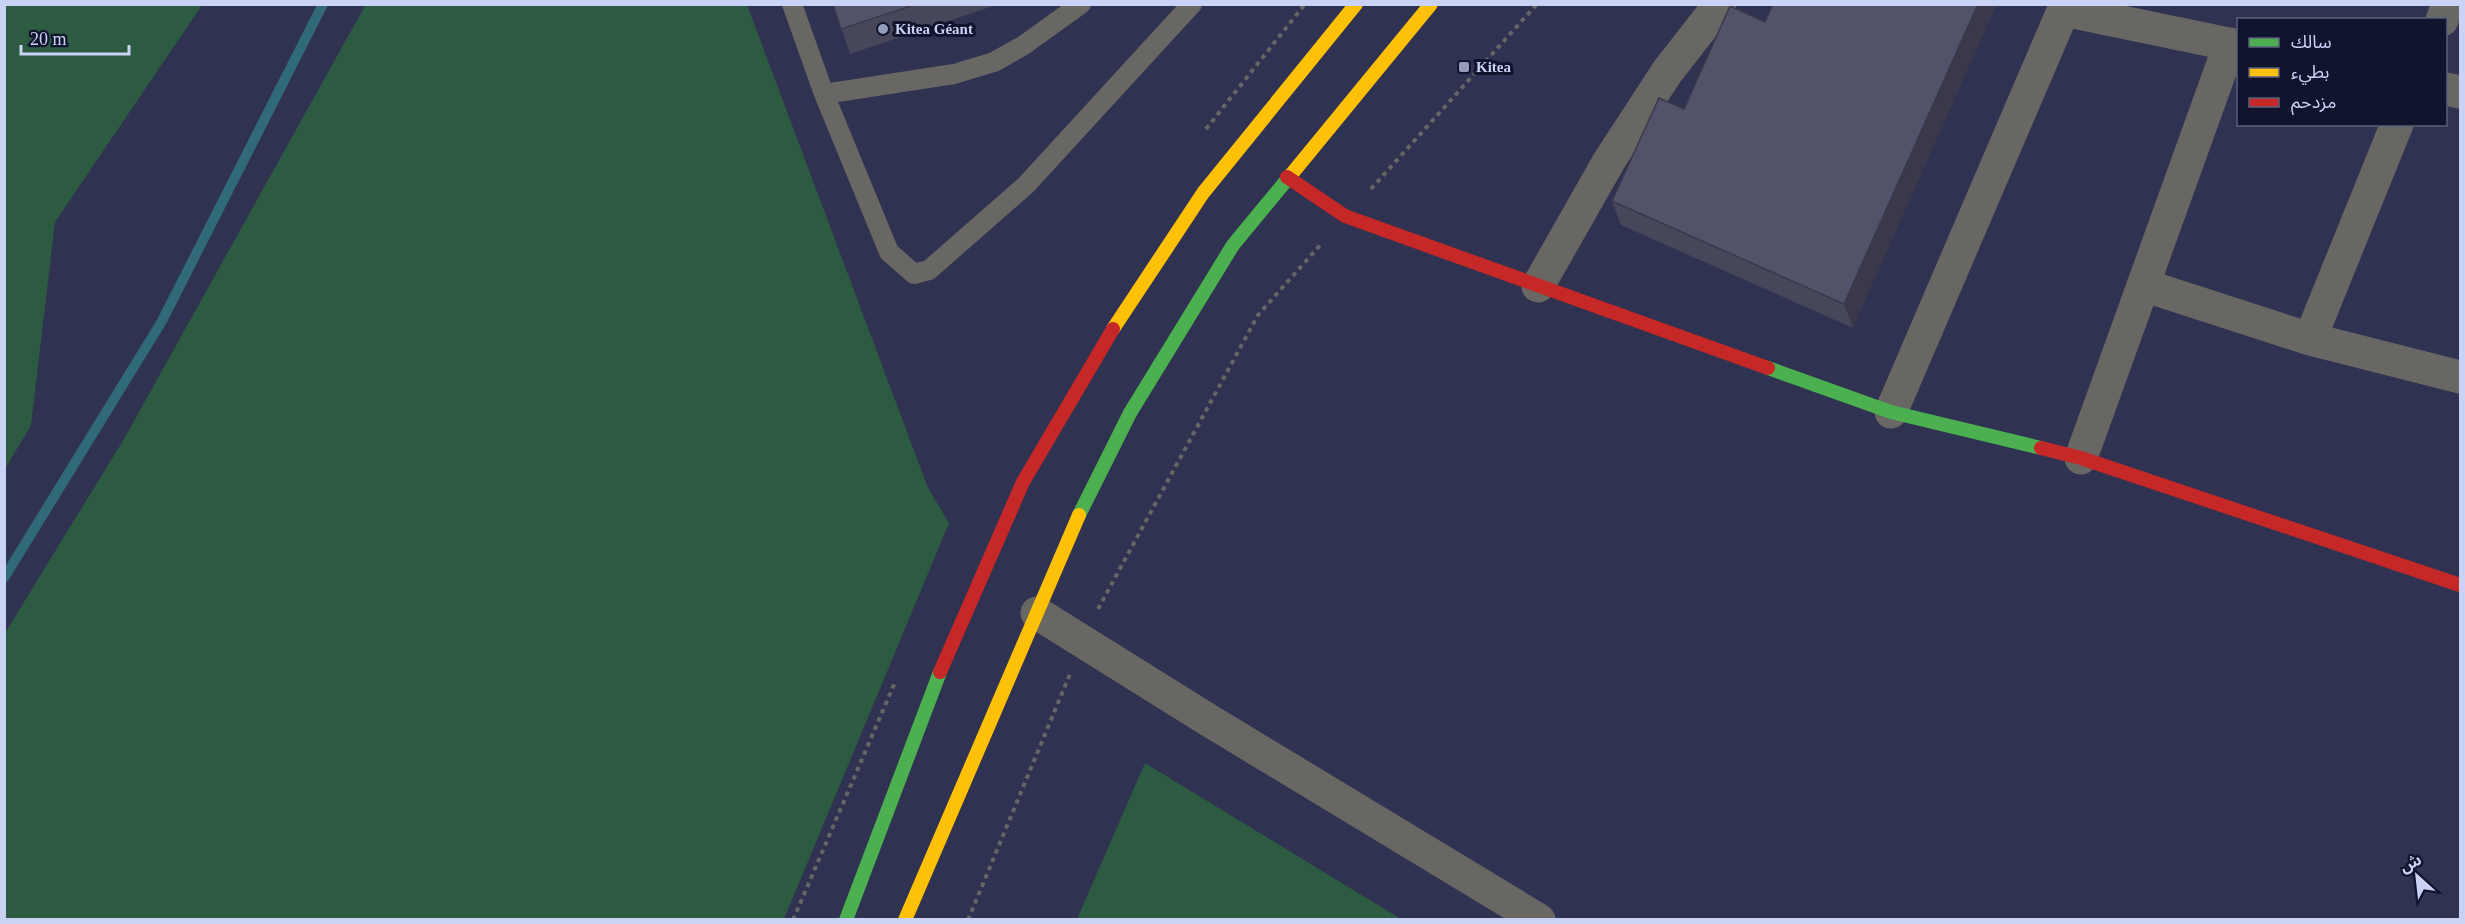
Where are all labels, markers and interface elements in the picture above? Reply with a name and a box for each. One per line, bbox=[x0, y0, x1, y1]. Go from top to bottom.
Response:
scale bar bbox=[21, 18, 129, 56]
legend bbox=[2237, 18, 2447, 126]
place label: Kitea Géant bbox=[895, 21, 973, 37]
marker: Kitea Géant bbox=[876, 22, 890, 36]
text: 20 m bbox=[30, 29, 67, 49]
text: سالك bbox=[2291, 32, 2332, 52]
place label: Kitea bbox=[1476, 59, 1511, 75]
marker: Kitea bbox=[1457, 60, 1471, 74]
text: بطيء bbox=[2291, 62, 2329, 85]
text: مزدحم bbox=[2291, 92, 2336, 115]
north arrow bbox=[2387, 846, 2447, 906]
text: ش bbox=[2397, 850, 2425, 877]

